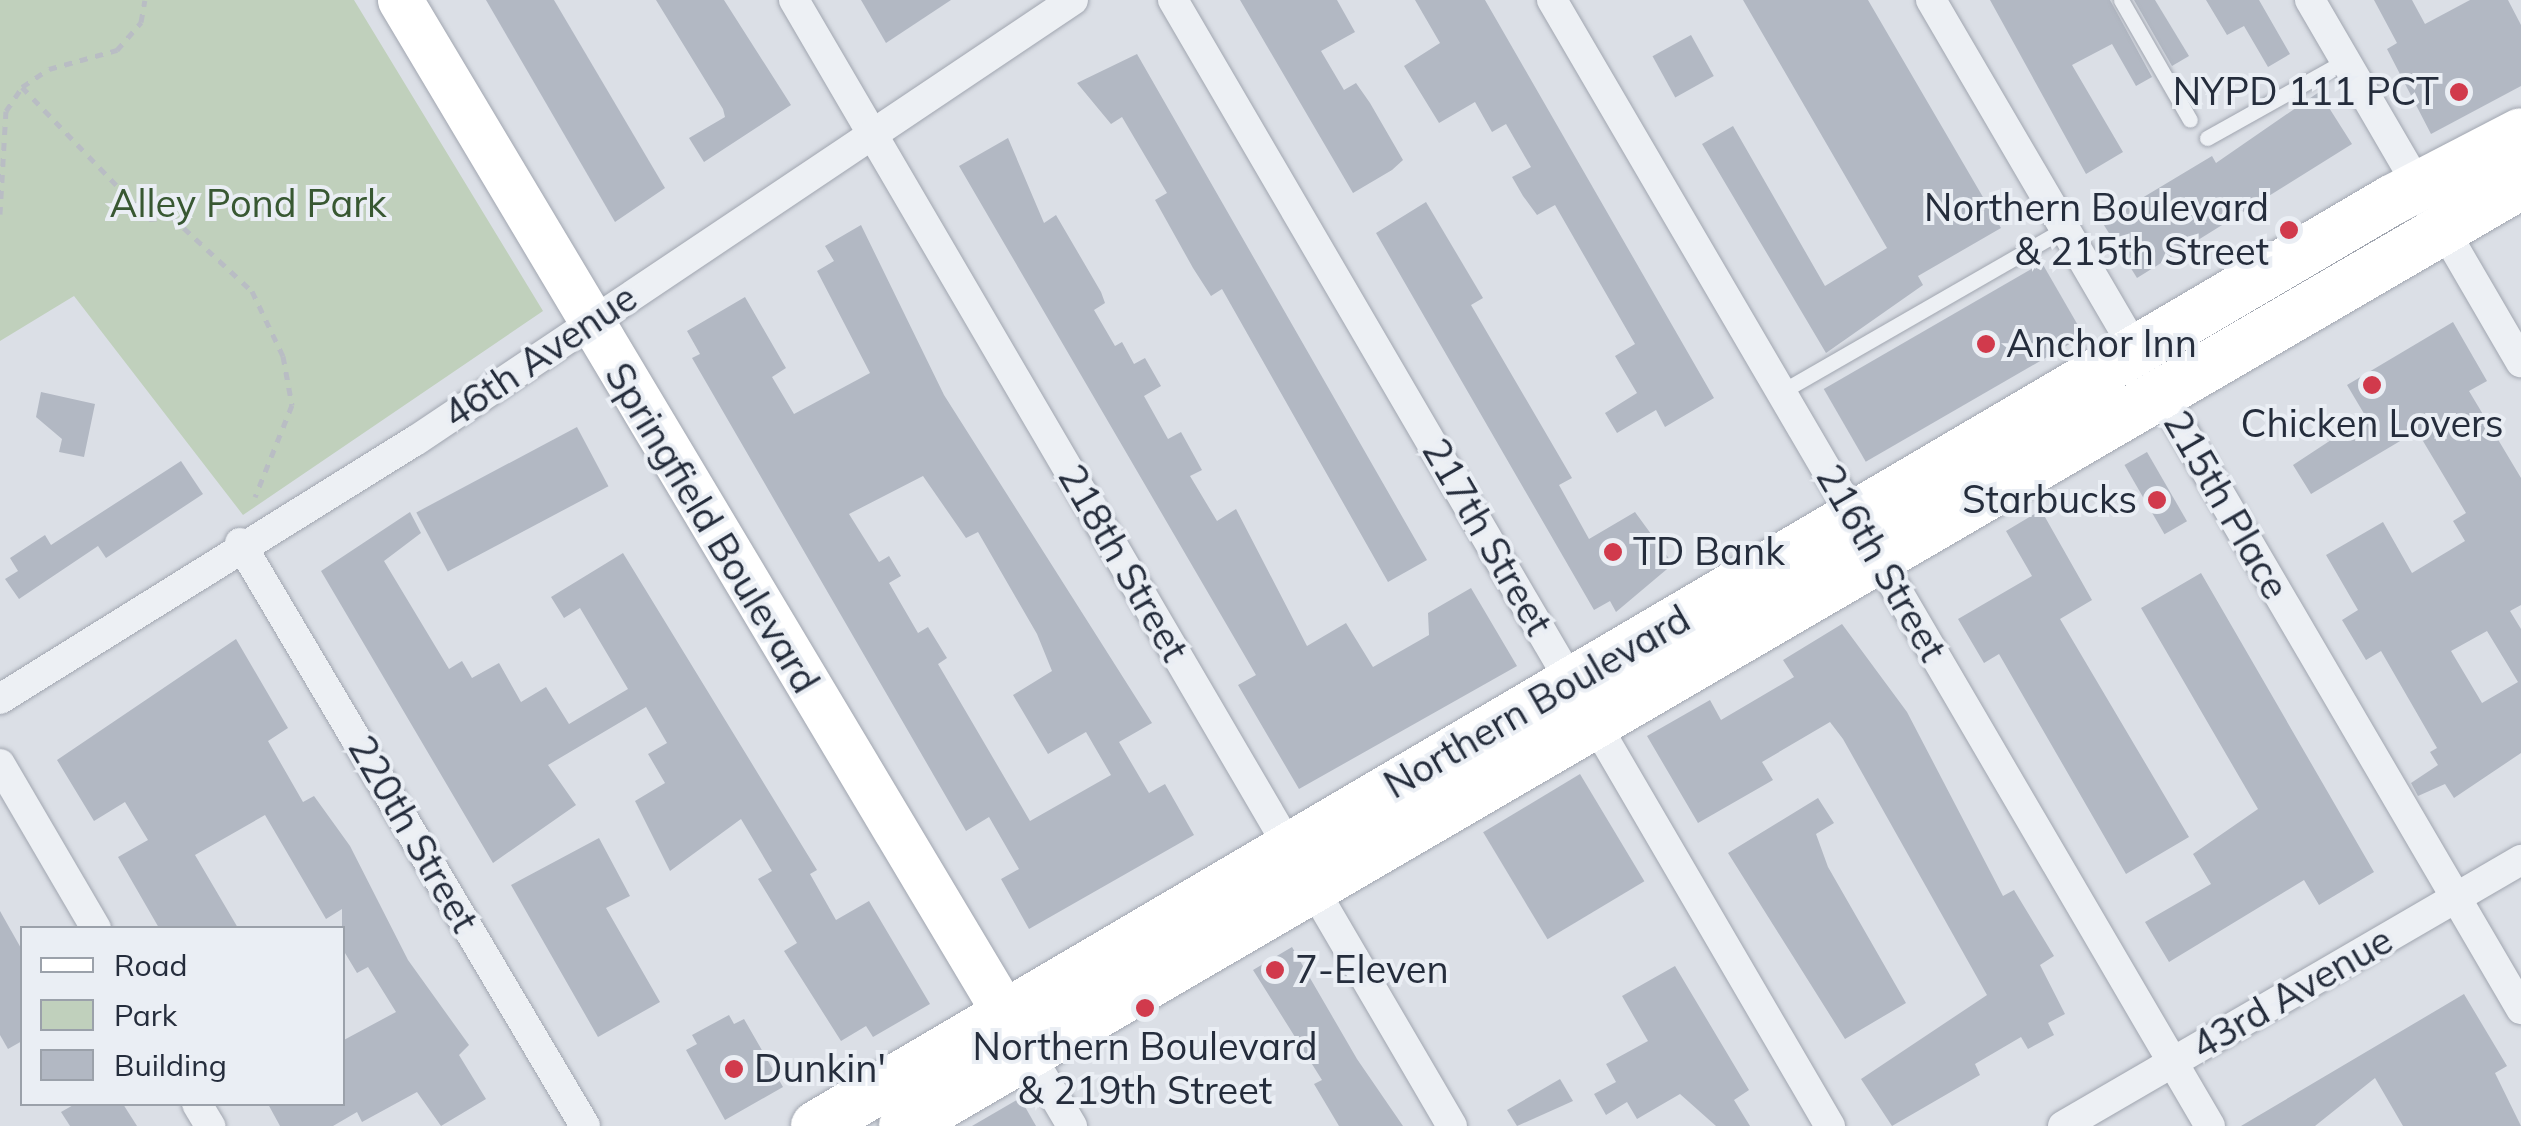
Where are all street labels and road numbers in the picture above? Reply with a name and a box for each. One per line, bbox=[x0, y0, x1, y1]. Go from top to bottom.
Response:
street label: 46th Avenue bbox=[435, 275, 645, 437]
street label: Springfield Boulevard bbox=[595, 355, 829, 701]
street label: 215th Place bbox=[2154, 403, 2298, 607]
street label: 217th Street bbox=[1413, 431, 1561, 643]
street label: 218th Street bbox=[1049, 457, 1197, 669]
street label: 216th Street bbox=[1807, 457, 1955, 669]
street label: Northern Boulevard bbox=[1376, 596, 1698, 808]
street label: 220th Street bbox=[339, 728, 487, 940]
street label: 43rd Avenue bbox=[2184, 917, 2400, 1069]

